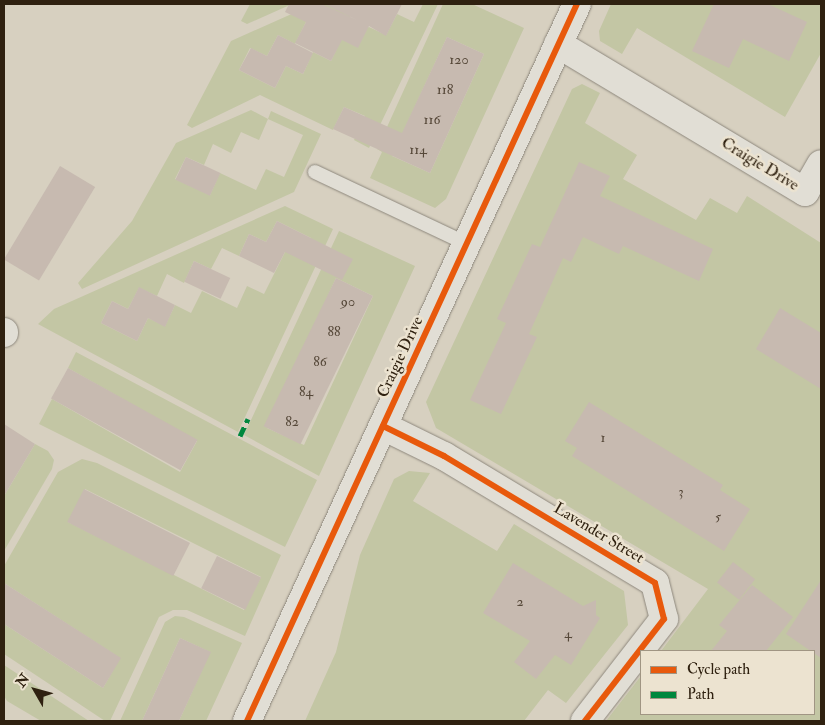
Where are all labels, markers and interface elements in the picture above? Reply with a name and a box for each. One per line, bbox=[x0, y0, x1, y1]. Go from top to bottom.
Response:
house number: 120 bbox=[449, 52, 469, 68]
house number: 118 bbox=[437, 82, 453, 98]
house number: 116 bbox=[424, 112, 440, 128]
street label: Craigie Drive bbox=[718, 133, 802, 195]
house number: 114 bbox=[409, 142, 427, 158]
house number: 90 bbox=[341, 294, 355, 310]
street label: Craigie Drive bbox=[373, 313, 427, 401]
house number: 88 bbox=[327, 324, 341, 340]
house number: 86 bbox=[313, 354, 327, 370]
house number: 84 bbox=[299, 384, 313, 400]
house number: 82 bbox=[285, 414, 299, 430]
house number: 1 bbox=[601, 430, 605, 446]
house number: 3 bbox=[678, 484, 684, 500]
street label: Lavender Street bbox=[550, 498, 648, 568]
house number: 5 bbox=[715, 509, 721, 525]
house number: 2 bbox=[516, 594, 524, 610]
house number: 4 bbox=[564, 626, 572, 642]
legend bbox=[640, 650, 815, 715]
text: Cycle path bbox=[687, 660, 750, 679]
north arrow bbox=[10, 665, 60, 715]
text: N bbox=[12, 670, 33, 691]
text: Path bbox=[687, 685, 714, 704]

